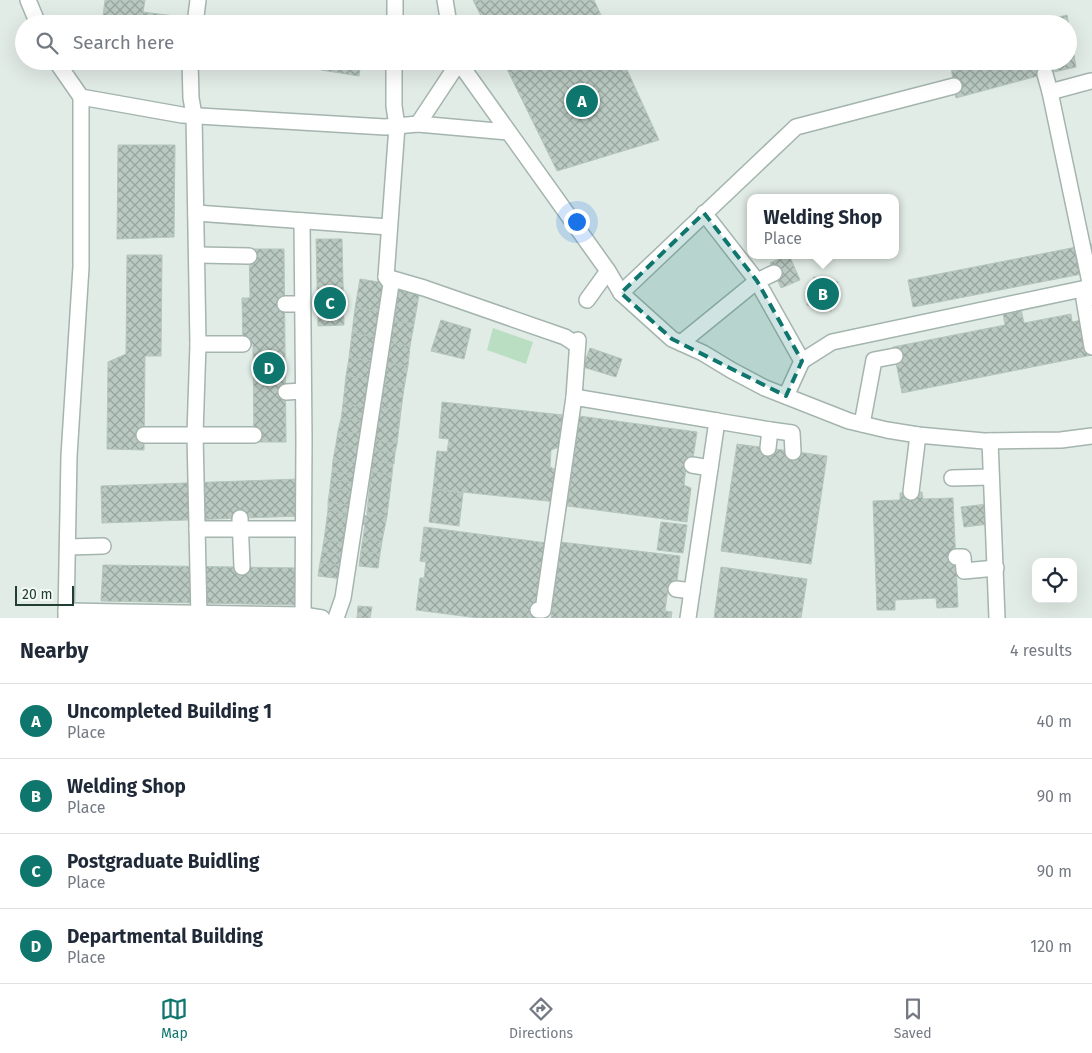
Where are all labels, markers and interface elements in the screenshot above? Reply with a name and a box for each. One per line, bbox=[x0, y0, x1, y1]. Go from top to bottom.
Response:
search box bbox=[15, 15, 1077, 70]
icon: search bbox=[33, 29, 61, 57]
text: Search here bbox=[73, 31, 174, 54]
pin: A bbox=[566, 82, 598, 120]
popup bbox=[747, 194, 899, 259]
text: Welding Shop bbox=[764, 206, 882, 229]
your location bbox=[564, 209, 590, 235]
text: Place bbox=[764, 229, 802, 248]
pin: B bbox=[807, 275, 839, 313]
pin: C bbox=[314, 284, 346, 322]
pin: D bbox=[253, 349, 285, 387]
map controls bbox=[1032, 558, 1077, 603]
button: locate bbox=[1032, 558, 1077, 603]
scale bar bbox=[15, 583, 74, 606]
text: 20 m bbox=[22, 586, 52, 603]
text: Nearby bbox=[20, 638, 88, 664]
text: 4 results bbox=[1010, 641, 1072, 660]
text: Uncompleted Building 1 bbox=[67, 700, 272, 723]
text: A bbox=[31, 712, 41, 731]
text: 40 m bbox=[1037, 712, 1072, 731]
text: Place bbox=[67, 723, 106, 742]
text: Welding Shop bbox=[67, 775, 186, 798]
text: B bbox=[31, 787, 41, 806]
text: 90 m bbox=[1037, 787, 1072, 806]
text: Place bbox=[67, 798, 106, 817]
text: Postgraduate Buidling bbox=[67, 850, 259, 873]
text: C bbox=[31, 862, 41, 881]
text: 90 m bbox=[1037, 862, 1072, 881]
text: Place bbox=[67, 873, 106, 892]
text: Departmental Building bbox=[67, 925, 263, 948]
text: D bbox=[31, 937, 41, 956]
text: 120 m bbox=[1030, 937, 1072, 956]
text: Place bbox=[67, 948, 106, 967]
tab: Map bbox=[160, 995, 188, 1042]
tab: Directions bbox=[509, 995, 573, 1042]
tab: Saved bbox=[894, 995, 932, 1042]

